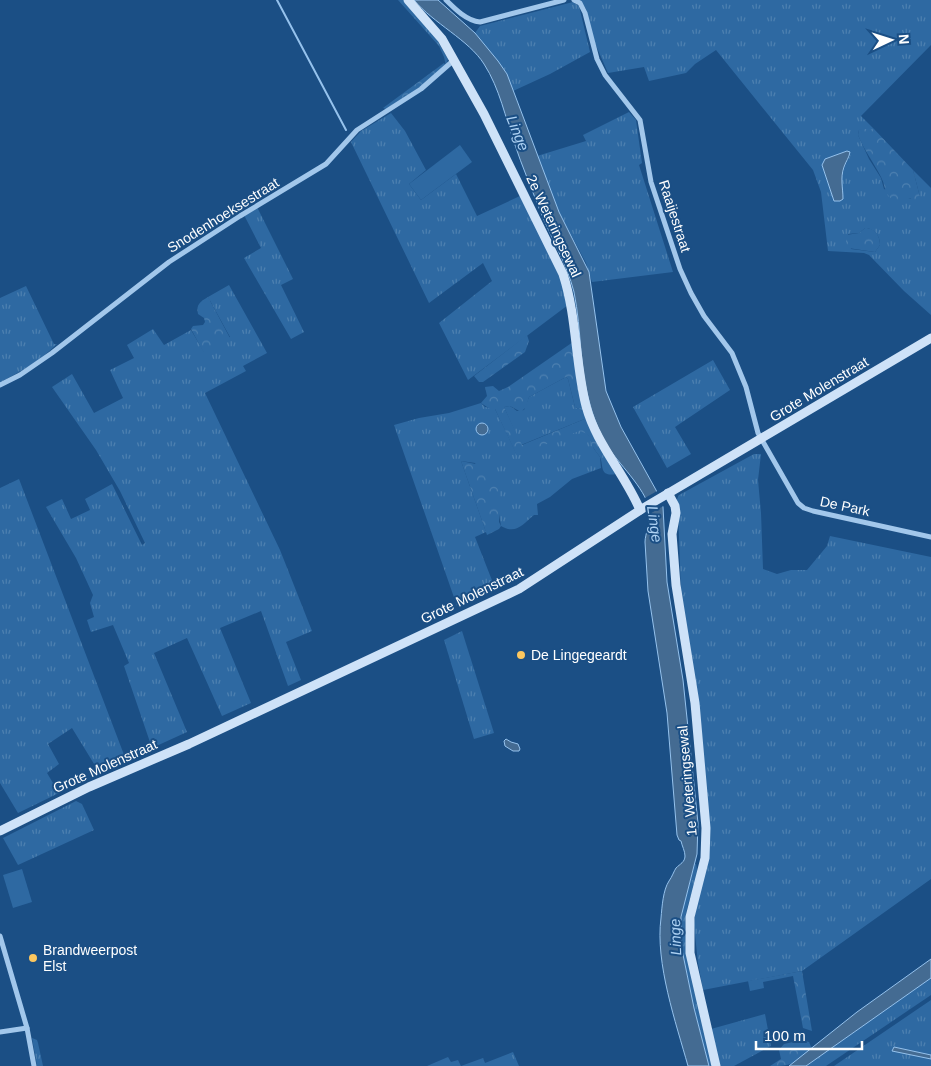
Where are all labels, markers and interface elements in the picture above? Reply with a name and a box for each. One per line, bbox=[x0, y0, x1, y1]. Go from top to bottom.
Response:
north arrow bbox=[866, 15, 916, 65]
text: N bbox=[896, 33, 912, 45]
water label: Linge bbox=[503, 113, 533, 153]
street label: 2e Weteringsewal bbox=[523, 172, 585, 280]
street label: Snodenhoeksestraat bbox=[164, 174, 282, 256]
street label: Raaijestraat bbox=[656, 178, 694, 254]
street label: Grote Molenstraat bbox=[767, 353, 871, 425]
street label: De Park bbox=[819, 493, 872, 519]
water label: Linge bbox=[644, 505, 666, 543]
street label: Grote Molenstraat bbox=[418, 563, 526, 627]
place label: De Lingegeardt bbox=[531, 647, 627, 663]
marker: De Lingegeardt bbox=[515, 649, 527, 661]
street label: 1e Weteringsewal bbox=[674, 725, 700, 837]
street label: Grote Molenstraat bbox=[51, 736, 160, 796]
water label: Linge bbox=[666, 918, 684, 956]
place label: Brandweerpost Elst bbox=[43, 942, 137, 974]
marker: Brandweerpost Elst bbox=[27, 952, 39, 964]
scale bar bbox=[756, 1018, 862, 1050]
text: 100 m bbox=[764, 1027, 806, 1044]

